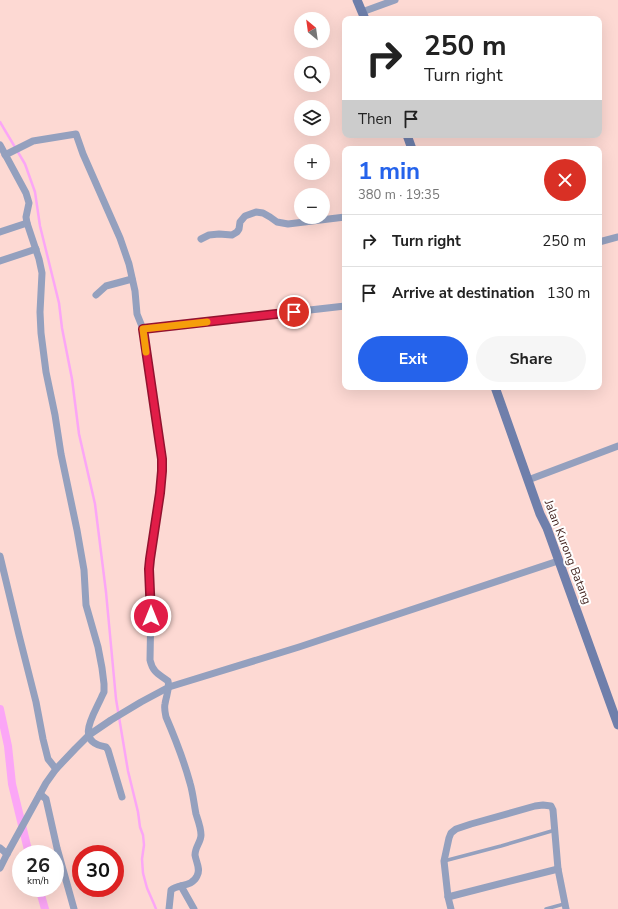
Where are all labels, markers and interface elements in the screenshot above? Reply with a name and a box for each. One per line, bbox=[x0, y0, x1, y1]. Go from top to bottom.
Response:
north arrow bbox=[294, 12, 330, 48]
map controls bbox=[294, 12, 330, 224]
text: 250 m bbox=[424, 27, 507, 65]
icon: right bbox=[358, 32, 410, 84]
button: search bbox=[294, 56, 330, 92]
text: Turn right bbox=[424, 63, 503, 87]
button: layers bbox=[294, 100, 330, 136]
icon: arrive bbox=[400, 108, 422, 130]
text: Then bbox=[358, 109, 392, 129]
button: + bbox=[294, 144, 330, 180]
text: 1 min bbox=[358, 155, 420, 187]
button: close bbox=[544, 159, 586, 201]
text: 380 m · 19:35 bbox=[358, 186, 440, 204]
button: − bbox=[294, 188, 330, 224]
icon: right bbox=[358, 230, 380, 252]
text: Turn right bbox=[392, 231, 461, 251]
text: 250 m bbox=[542, 231, 586, 251]
icon: arrive bbox=[358, 282, 380, 304]
text: Arrive at destination bbox=[392, 283, 535, 303]
text: 130 m bbox=[547, 283, 590, 303]
pin bbox=[277, 295, 311, 329]
icon: arrive bbox=[283, 301, 305, 323]
button: Exit bbox=[358, 336, 468, 382]
button: Share bbox=[476, 336, 586, 382]
street label: Jalan Kurong Batang bbox=[540, 496, 595, 607]
position arrow bbox=[130, 595, 172, 637]
speed limit sign: 30 bbox=[72, 845, 124, 897]
text: 26 bbox=[26, 852, 50, 879]
text: km/h bbox=[27, 874, 49, 888]

